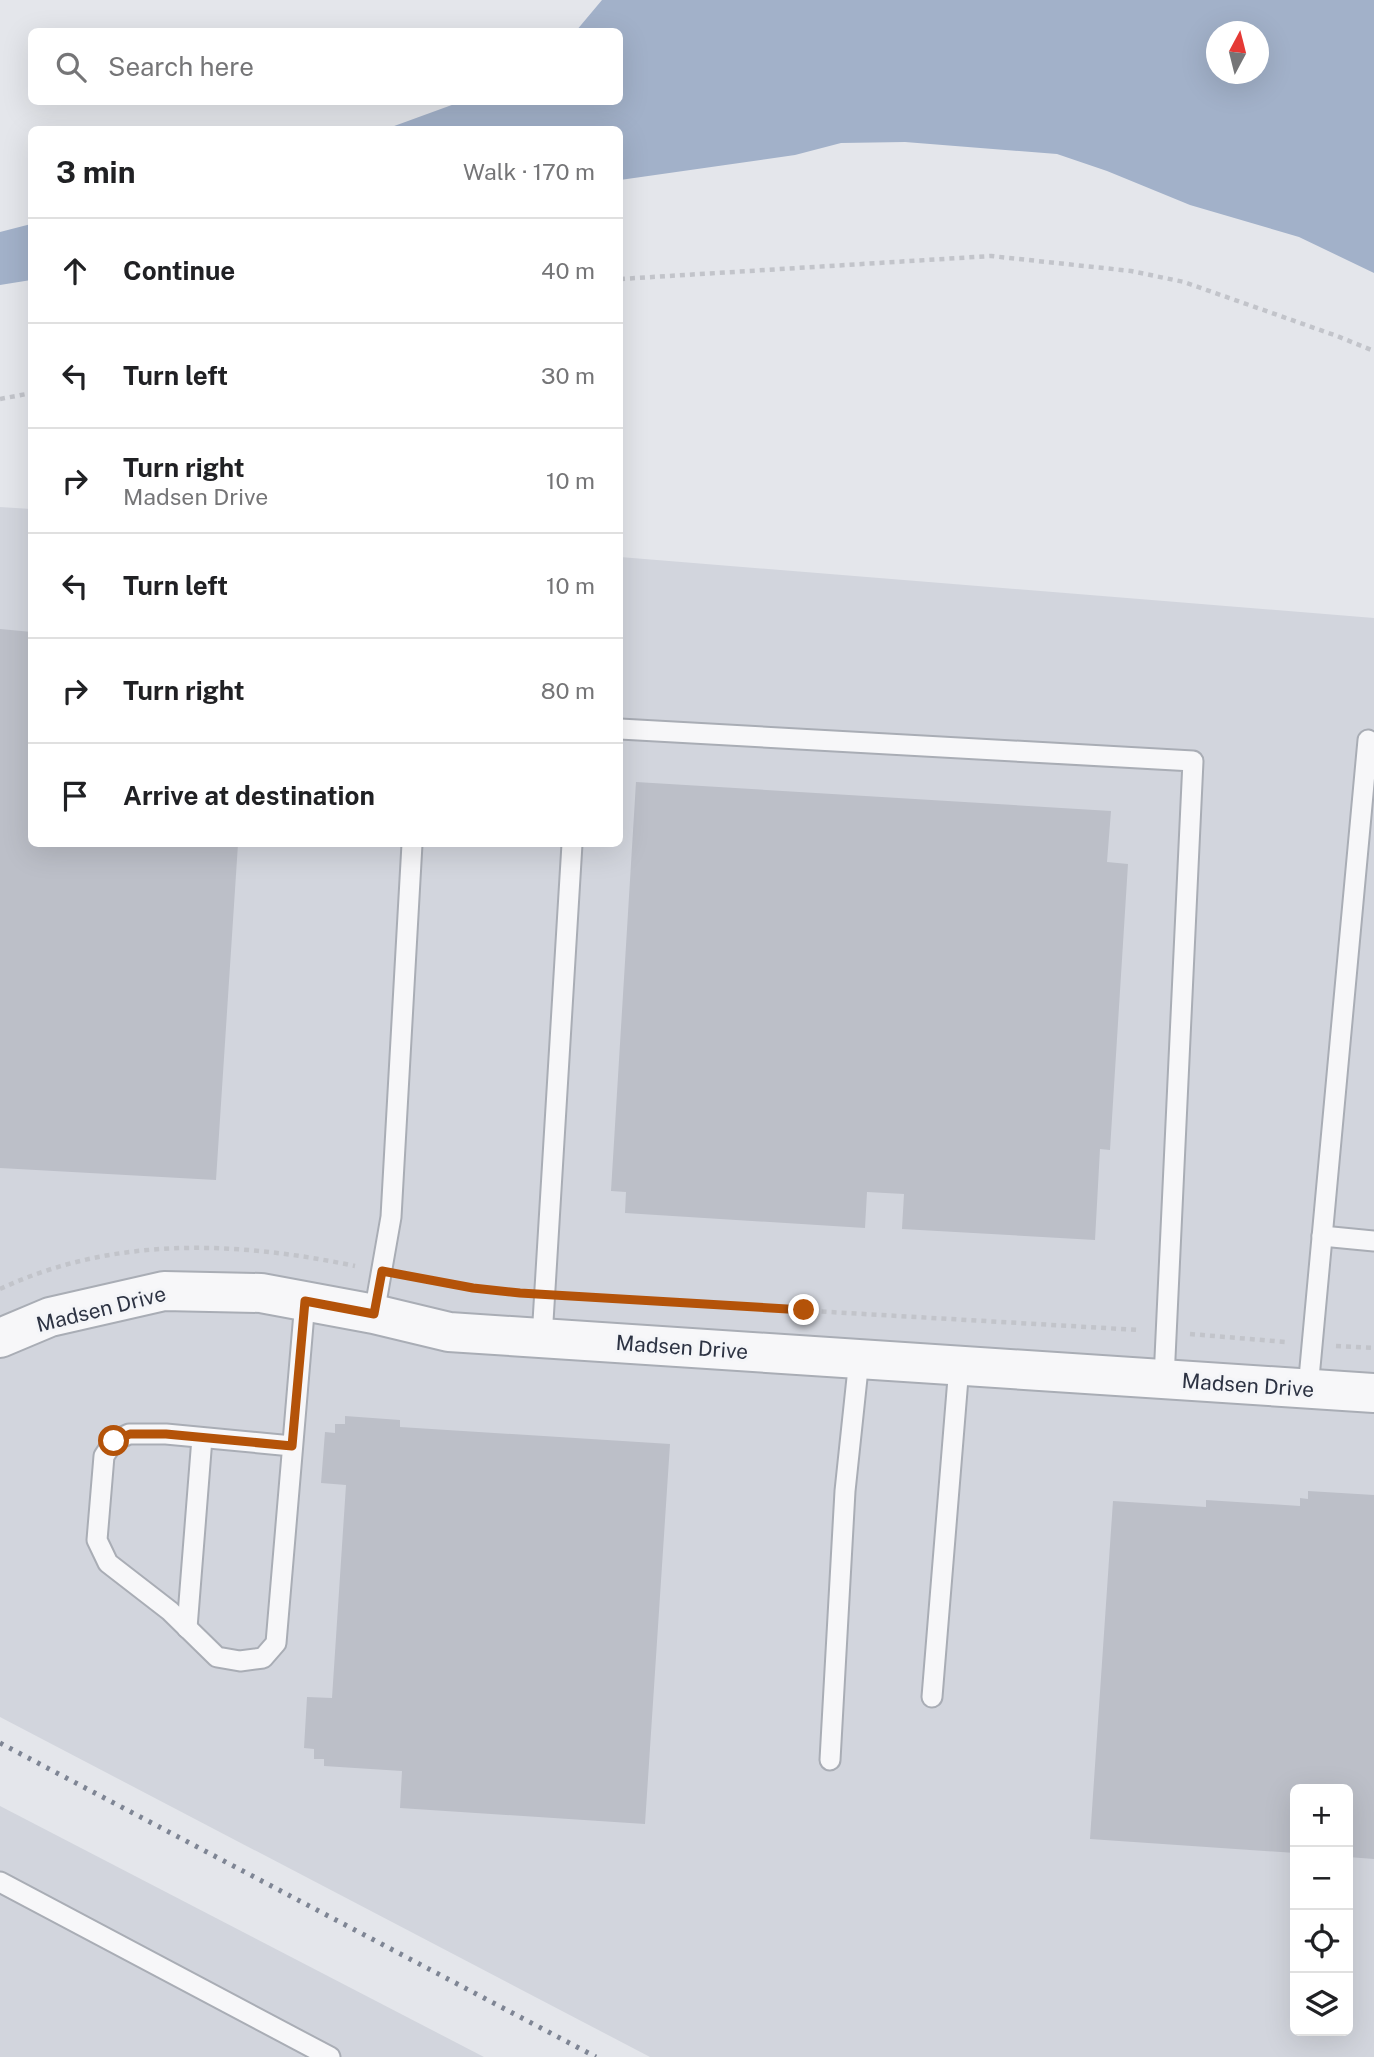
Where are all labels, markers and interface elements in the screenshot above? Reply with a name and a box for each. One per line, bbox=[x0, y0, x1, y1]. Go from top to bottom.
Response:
north arrow bbox=[1206, 21, 1269, 84]
search box bbox=[28, 28, 623, 105]
icon: search bbox=[52, 48, 90, 86]
text: Search here bbox=[108, 51, 254, 82]
text: 3 min bbox=[56, 154, 135, 190]
text: Walk · 170 m bbox=[463, 158, 595, 185]
icon: ahead bbox=[56, 252, 94, 290]
text: Continue bbox=[123, 255, 235, 286]
text: 40 m bbox=[541, 257, 595, 284]
icon: left bbox=[56, 357, 94, 395]
text: Turn left bbox=[123, 360, 228, 391]
text: 30 m bbox=[541, 362, 595, 389]
text: Turn right bbox=[123, 452, 245, 483]
icon: right bbox=[56, 462, 94, 500]
text: 10 m bbox=[546, 467, 595, 494]
text: Madsen Drive bbox=[123, 483, 268, 510]
icon: left bbox=[56, 567, 94, 605]
text: Turn left bbox=[123, 570, 228, 601]
text: 10 m bbox=[546, 572, 595, 599]
icon: right bbox=[56, 672, 94, 710]
text: Turn right bbox=[123, 675, 245, 706]
text: 80 m bbox=[541, 677, 595, 704]
icon: arrive bbox=[56, 777, 94, 815]
text: Arrive at destination bbox=[123, 780, 375, 811]
street label: Madsen Drive bbox=[34, 1281, 168, 1337]
route end bbox=[788, 1294, 819, 1325]
street label: Madsen Drive bbox=[615, 1330, 749, 1364]
street label: Madsen Drive bbox=[1181, 1368, 1315, 1402]
route start bbox=[98, 1425, 129, 1456]
map controls bbox=[1290, 1784, 1353, 2036]
button: + bbox=[1290, 1784, 1353, 1847]
button: − bbox=[1290, 1847, 1353, 1910]
button: locate bbox=[1290, 1910, 1353, 1973]
button: layers bbox=[1290, 1973, 1353, 2036]

